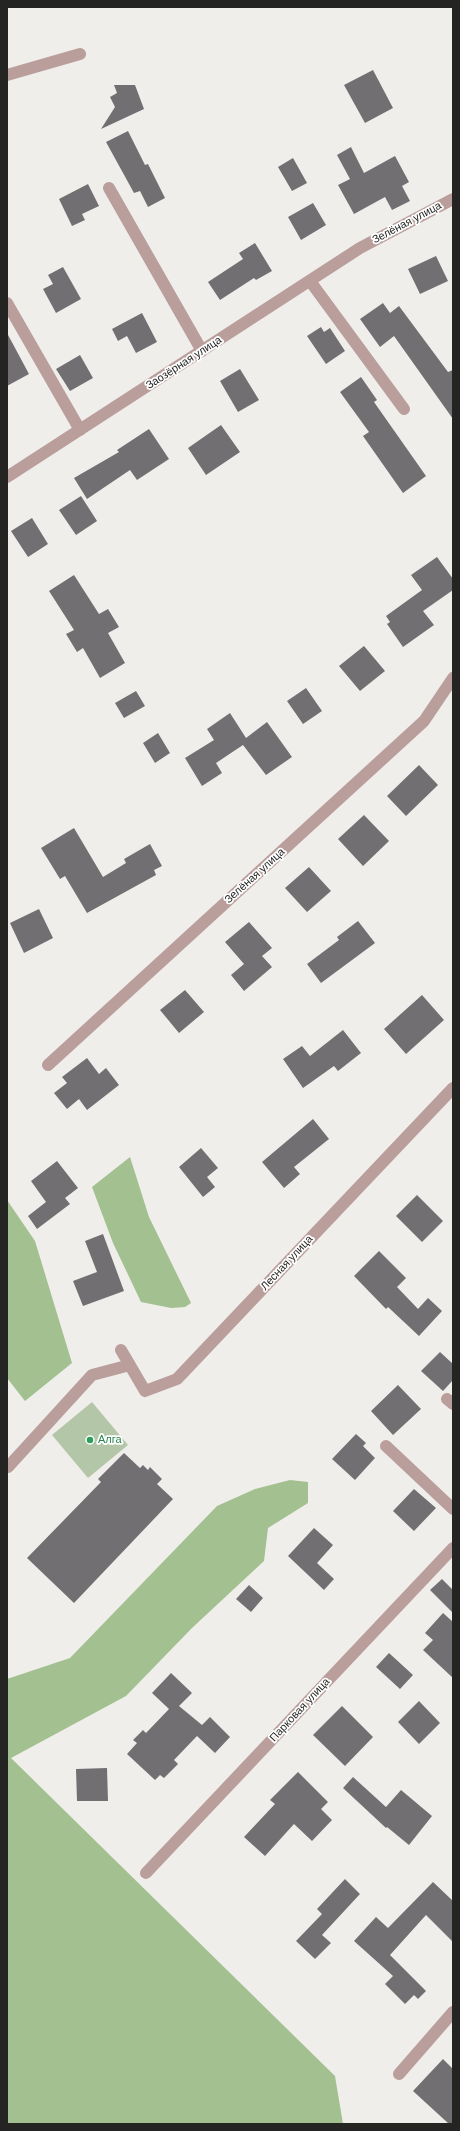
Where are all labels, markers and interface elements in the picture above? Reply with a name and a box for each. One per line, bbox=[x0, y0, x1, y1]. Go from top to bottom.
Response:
street label: Зелёная улица bbox=[370, 199, 444, 247]
street label: Заозёрная улица bbox=[144, 334, 224, 392]
street label: Зелёная улица bbox=[222, 846, 288, 906]
street label: Лесная улица bbox=[258, 1233, 316, 1293]
place label: Алга bbox=[98, 1433, 122, 1447]
marker: Алга bbox=[85, 1435, 95, 1445]
street label: Парковая улица bbox=[267, 1675, 333, 1745]

